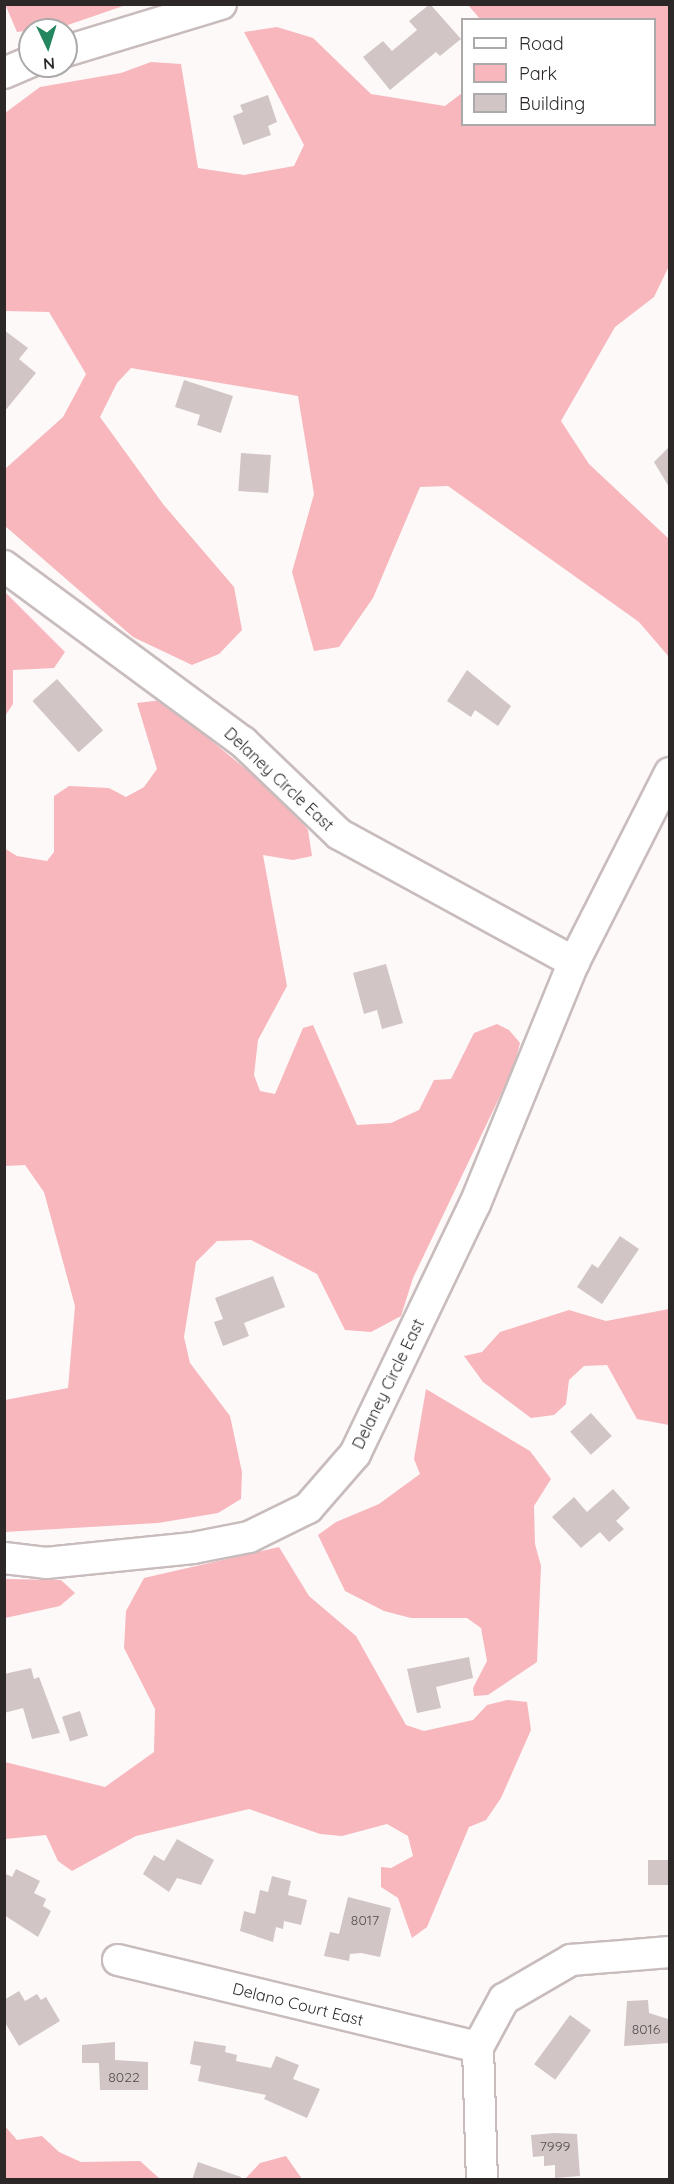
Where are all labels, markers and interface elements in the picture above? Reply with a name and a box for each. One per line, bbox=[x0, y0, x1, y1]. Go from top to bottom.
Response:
north arrow bbox=[18, 18, 78, 78]
legend bbox=[461, 18, 656, 126]
text: Road bbox=[519, 32, 564, 55]
text: N bbox=[43, 54, 56, 74]
text: Park bbox=[519, 62, 557, 85]
text: Building bbox=[519, 92, 585, 115]
street label: Delaney Circle East bbox=[220, 723, 338, 835]
street label: Delaney Circle East bbox=[348, 1316, 428, 1452]
house number: 8017 bbox=[351, 1912, 379, 1928]
street label: Delano Court East bbox=[231, 1978, 365, 2030]
house number: 8016 bbox=[632, 2021, 660, 2037]
house number: 8022 bbox=[108, 2069, 140, 2085]
house number: 7999 bbox=[540, 2138, 570, 2154]

